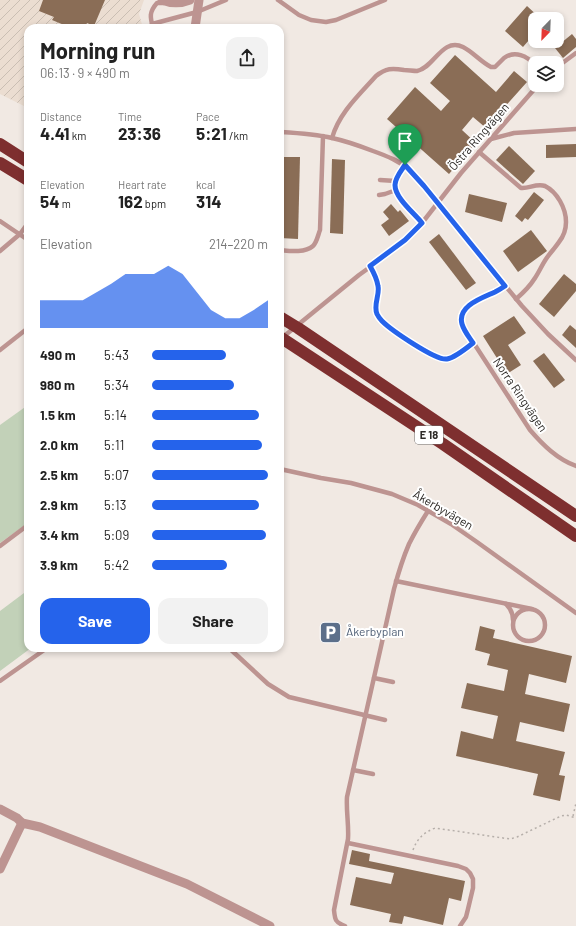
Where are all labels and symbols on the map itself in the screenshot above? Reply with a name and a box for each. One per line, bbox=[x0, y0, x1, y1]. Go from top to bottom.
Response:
north arrow bbox=[528, 12, 564, 48]
street label: Östra Ringvägen bbox=[445, 100, 511, 173]
pin bbox=[388, 124, 422, 165]
street label: Norra Ringvägen bbox=[491, 355, 551, 434]
road number: E 18 bbox=[415, 426, 443, 444]
street label: Åkerbyvägen bbox=[411, 486, 476, 532]
parking icon: Åkerbyplan bbox=[317, 619, 343, 645]
place label: Åkerbyplan bbox=[346, 624, 404, 638]

